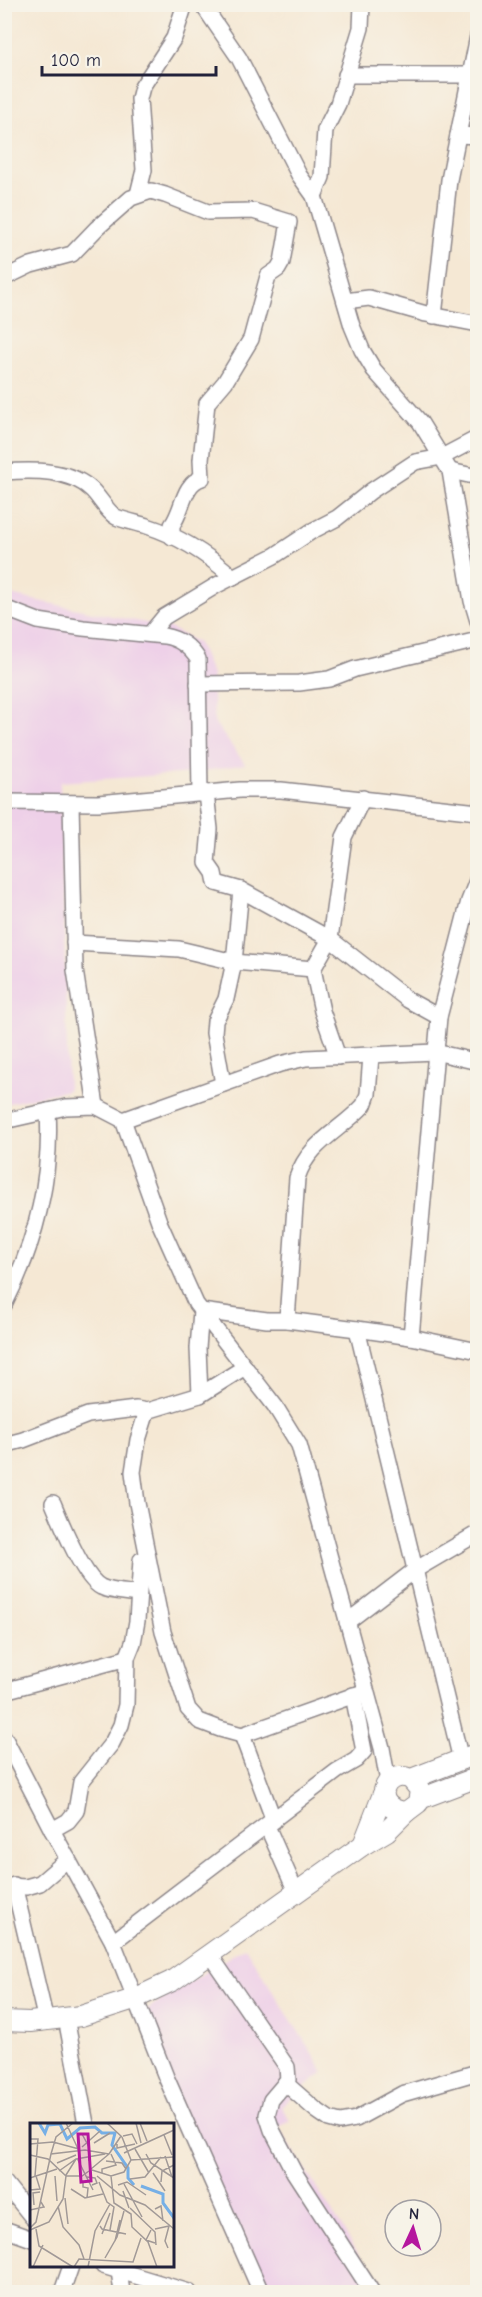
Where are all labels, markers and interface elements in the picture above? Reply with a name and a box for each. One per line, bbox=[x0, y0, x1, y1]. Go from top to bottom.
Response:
scale bar bbox=[42, 39, 216, 77]
text: 100 m bbox=[51, 50, 101, 71]
inset map bbox=[30, 2123, 174, 2267]
north arrow bbox=[383, 2198, 443, 2258]
text: N bbox=[408, 2205, 420, 2223]

